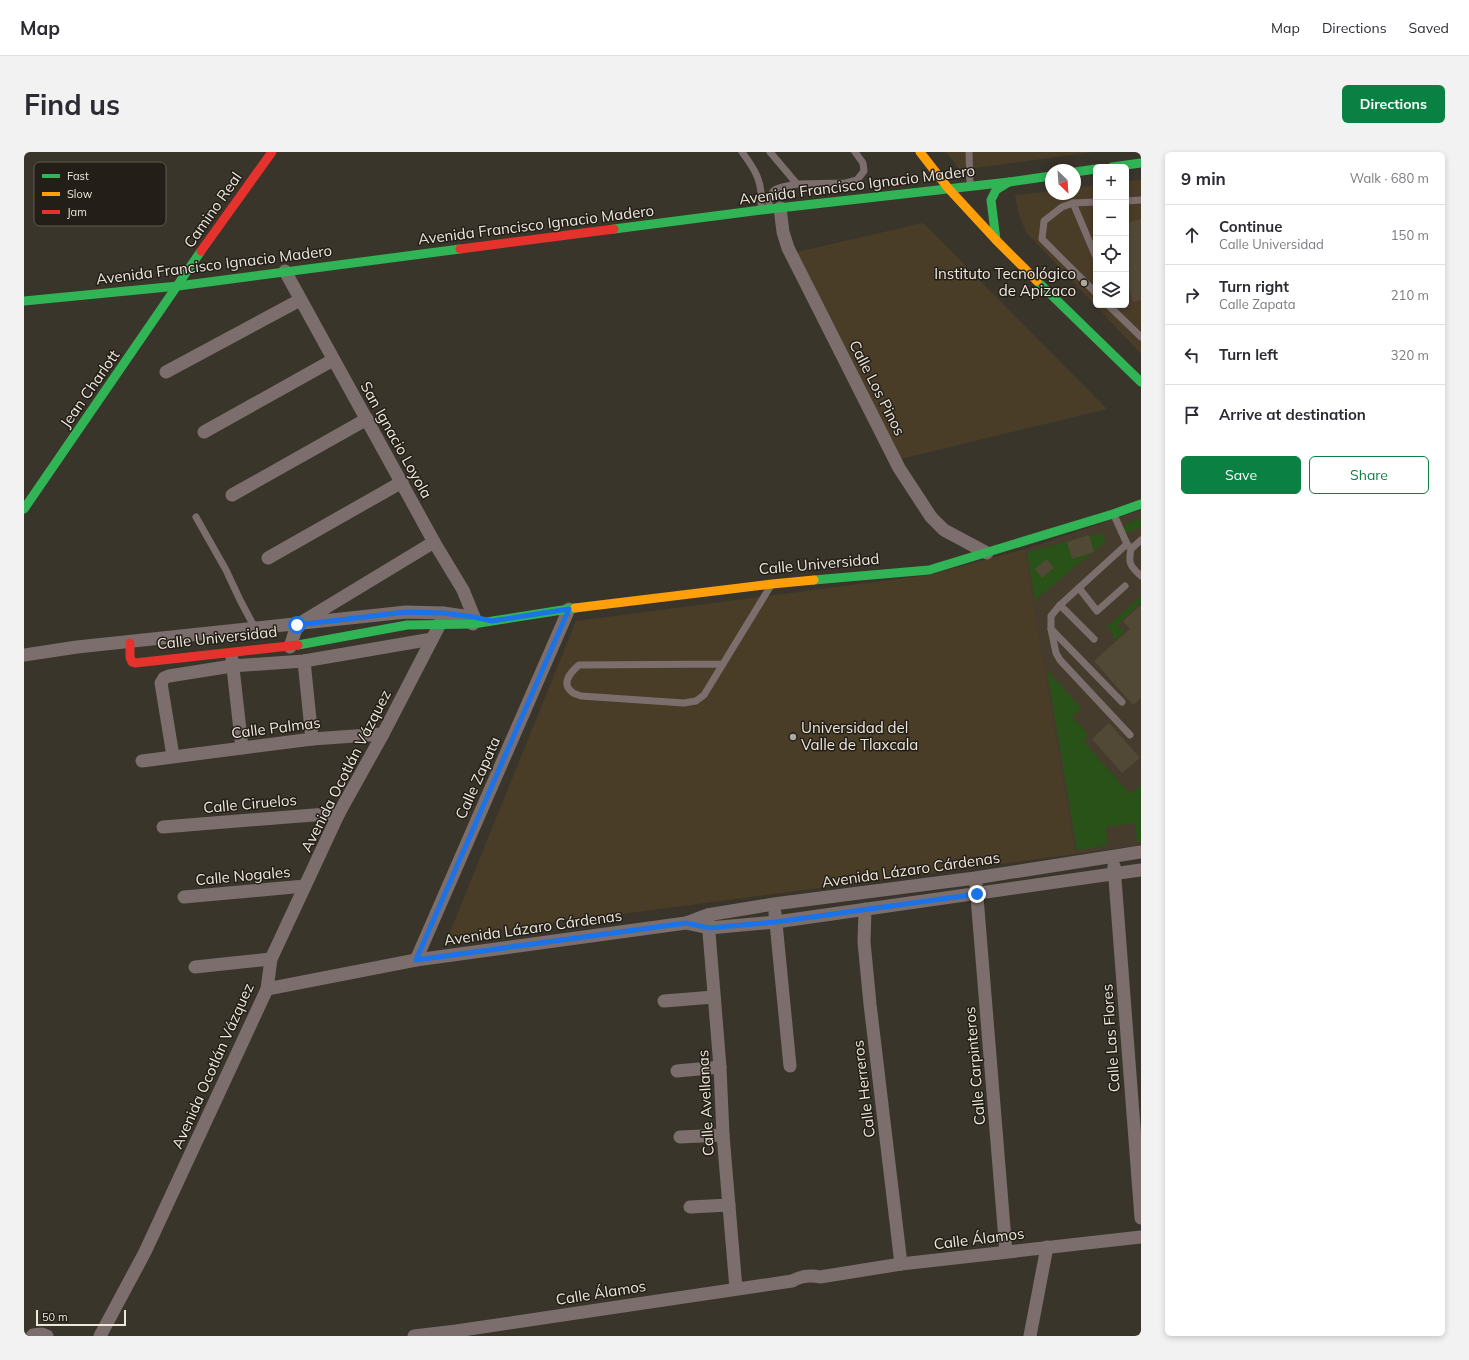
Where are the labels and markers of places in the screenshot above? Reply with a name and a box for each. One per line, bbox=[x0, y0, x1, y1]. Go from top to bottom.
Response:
place label: Instituto Tecnológico de Apizaco bbox=[934, 264, 1076, 300]
marker: Instituto Tecnológico de Apizaco bbox=[1079, 278, 1089, 288]
place label: Universidad del Valle de Tlaxcala bbox=[801, 718, 918, 754]
marker: Universidad del Valle de Tlaxcala bbox=[788, 732, 798, 742]

